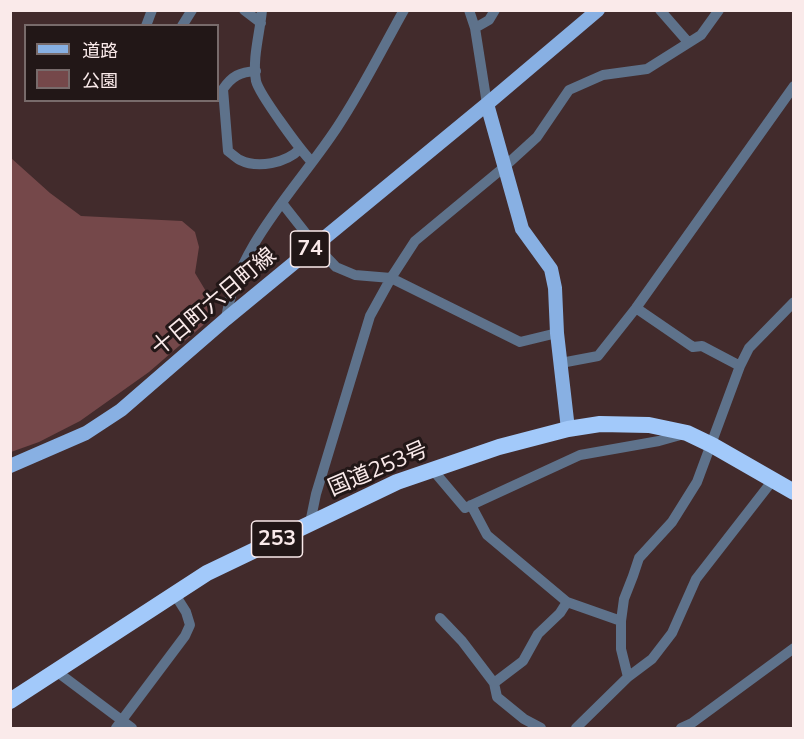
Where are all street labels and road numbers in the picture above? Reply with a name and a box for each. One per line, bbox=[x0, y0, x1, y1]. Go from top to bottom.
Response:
road number: 74 bbox=[290, 231, 330, 267]
street label: 十日町六日町線 bbox=[147, 242, 281, 362]
street label: 国道253号 bbox=[324, 436, 432, 502]
road number: 253 bbox=[252, 521, 302, 557]

